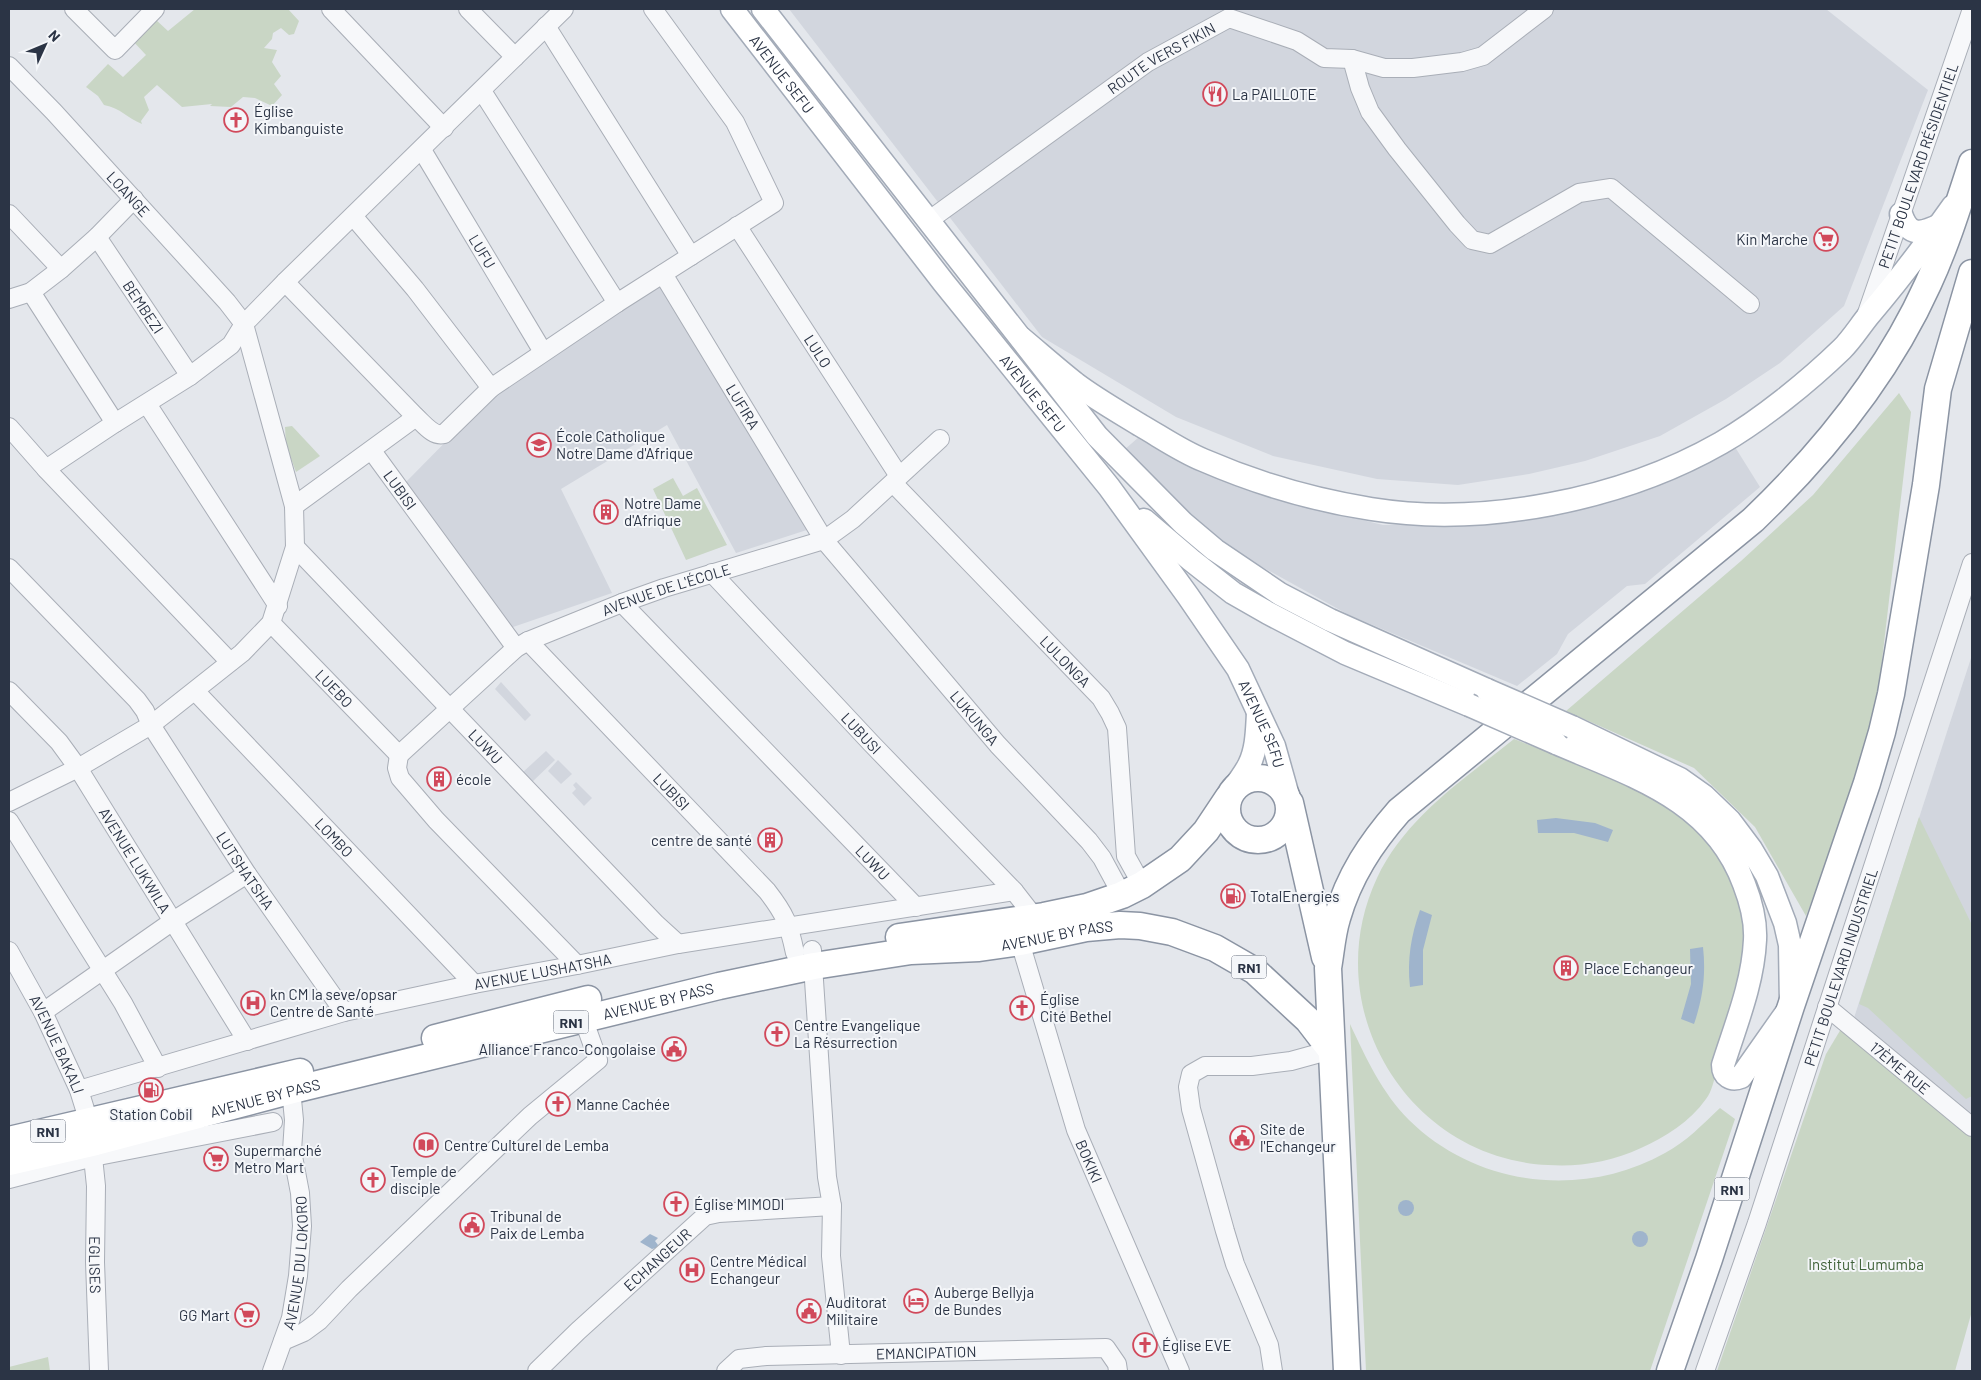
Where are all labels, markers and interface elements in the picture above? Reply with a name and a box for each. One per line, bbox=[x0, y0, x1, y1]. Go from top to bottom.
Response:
street label: ROUTE VERS FIKIN bbox=[1104, 18, 1218, 97]
north arrow bbox=[20, 20, 70, 70]
text: N bbox=[45, 26, 64, 45]
street label: AVENUE SEFU bbox=[746, 31, 818, 117]
street label: PETIT BOULEVARD RÉSIDENTIEL bbox=[1874, 61, 1962, 270]
restaurant icon: La PAILLOTE bbox=[1202, 81, 1228, 107]
place label: La PAILLOTE bbox=[1232, 85, 1317, 103]
place label: Église Kimbanguiste bbox=[254, 102, 344, 137]
church icon: Église Kimbanguiste bbox=[223, 107, 249, 133]
street label: LOANGE bbox=[103, 167, 154, 220]
supermarket icon: Kin Marche bbox=[1813, 226, 1839, 252]
place label: Kin Marche bbox=[1736, 230, 1808, 248]
street label: LUFU bbox=[466, 231, 500, 272]
street label: BEMBEZI bbox=[120, 277, 168, 337]
street label: LULO bbox=[801, 331, 835, 371]
street label: AVENUE SEFU bbox=[996, 351, 1070, 435]
street label: LUFIRA bbox=[723, 381, 764, 432]
place label: École Catholique Notre Dame d'Afrique bbox=[556, 427, 693, 462]
school or university icon: École Catholique Notre Dame d'Afrique bbox=[526, 432, 552, 458]
street label: LUBISI bbox=[380, 467, 421, 513]
place label: Notre Dame d'Afrique bbox=[624, 494, 701, 529]
building icon: Notre Dame d'Afrique bbox=[593, 499, 619, 525]
street label: AVENUE DE L'ÉCOLE bbox=[599, 560, 732, 619]
street label: LULONGA bbox=[1037, 632, 1094, 691]
street label: LUEBO bbox=[312, 666, 357, 711]
street label: AVENUE SEFU bbox=[1235, 677, 1289, 770]
street label: LUKUNGA bbox=[947, 687, 1003, 749]
street label: LUBUSI bbox=[838, 709, 885, 757]
street label: LUWU bbox=[465, 725, 507, 767]
building icon: école bbox=[426, 766, 452, 792]
street label: LUBISI bbox=[650, 769, 694, 814]
place label: école bbox=[456, 770, 491, 788]
street label: AVENUE LUKWILA bbox=[96, 804, 175, 916]
street label: LOMBO bbox=[311, 814, 357, 861]
building icon: centre de santé bbox=[757, 827, 783, 853]
street label: LUTSHATSHA bbox=[213, 828, 278, 913]
place label: centre de santé bbox=[651, 831, 752, 849]
street label: LUWU bbox=[852, 841, 894, 884]
street label: PETIT BOULEVARD INDUSTRIEL bbox=[1800, 866, 1881, 1068]
fuel station icon: TotalEnergies bbox=[1220, 883, 1246, 909]
place label: TotalEnergies bbox=[1250, 887, 1339, 905]
street label: AVENUE BY PASS bbox=[1000, 917, 1114, 954]
street label: AVENUE LUSHATSHA bbox=[472, 949, 613, 993]
building icon: Place Echangeur bbox=[1553, 955, 1579, 981]
road number: RN1 bbox=[1232, 956, 1266, 979]
place label: Place Echangeur bbox=[1584, 959, 1694, 977]
street label: AVENUE BY PASS bbox=[601, 979, 715, 1023]
place label: kn CM la seve/opsar Centre de Santé bbox=[270, 985, 398, 1020]
hospital icon: kn CM la seve/opsar Centre de Santé bbox=[240, 990, 266, 1016]
place label: Église Cité Bethel bbox=[1040, 990, 1111, 1025]
street label: AVENUE BAKALI bbox=[26, 991, 88, 1095]
church icon: Église Cité Bethel bbox=[1009, 995, 1035, 1021]
road number: RN1 bbox=[554, 1010, 588, 1034]
place label: Centre Evangelique La Résurrection bbox=[794, 1016, 920, 1051]
church icon: Centre Evangelique La Résurrection bbox=[764, 1021, 790, 1047]
public building icon: Alliance Franco-Congolaise bbox=[661, 1036, 687, 1062]
street label: 17ÈME RUE bbox=[1867, 1038, 1934, 1098]
place label: Alliance Franco-Congolaise bbox=[479, 1040, 656, 1058]
street label: AVENUE BY PASS bbox=[208, 1075, 322, 1121]
fuel station icon: Station Cobil bbox=[138, 1077, 164, 1103]
church icon: Manne Cachée bbox=[545, 1091, 571, 1117]
place label: Manne Cachée bbox=[576, 1095, 670, 1113]
place label: Station Cobil bbox=[109, 1105, 193, 1123]
road number: RN1 bbox=[30, 1120, 66, 1142]
place label: Site de l'Echangeur bbox=[1260, 1120, 1336, 1155]
public building icon: Site de l'Echangeur bbox=[1229, 1125, 1255, 1151]
library icon: Centre Culturel de Lemba bbox=[413, 1132, 439, 1158]
place label: Centre Culturel de Lemba bbox=[444, 1136, 609, 1154]
street label: BOKIKI bbox=[1072, 1137, 1107, 1185]
place label: Supermarché Metro Mart bbox=[234, 1141, 322, 1176]
supermarket icon: Supermarché Metro Mart bbox=[203, 1146, 229, 1172]
place label: Temple de disciple bbox=[390, 1162, 457, 1197]
church icon: Temple de disciple bbox=[360, 1167, 386, 1193]
road number: RN1 bbox=[1714, 1178, 1750, 1200]
church icon: Église MIMODI bbox=[663, 1191, 689, 1217]
street label: AVENUE DU LOKORO bbox=[279, 1195, 311, 1332]
place label: Église MIMODI bbox=[694, 1195, 784, 1213]
place label: Tribunal de Paix de Lemba bbox=[490, 1207, 584, 1242]
public building icon: Tribunal de Paix de Lemba bbox=[459, 1212, 485, 1238]
street label: ECHANGEUR bbox=[620, 1224, 694, 1294]
street label: EGLISES bbox=[86, 1236, 105, 1294]
place label: Centre Médical Echangeur bbox=[710, 1252, 807, 1287]
park label: Institut Lumumba bbox=[1808, 1255, 1924, 1273]
hospital icon: Centre Médical Echangeur bbox=[679, 1257, 705, 1283]
place label: Auberge Bellyja de Bundes bbox=[934, 1283, 1034, 1318]
hotel icon: Auberge Bellyja de Bundes bbox=[903, 1288, 929, 1314]
place label: Auditorat Militaire bbox=[826, 1293, 887, 1328]
public building icon: Auditorat Militaire bbox=[796, 1298, 822, 1324]
supermarket icon: GG Mart bbox=[234, 1302, 260, 1328]
place label: GG Mart bbox=[179, 1306, 230, 1324]
church icon: Église EVE bbox=[1132, 1332, 1158, 1358]
place label: Église EVE bbox=[1162, 1336, 1232, 1354]
street label: EMANCIPATION bbox=[876, 1342, 977, 1362]

